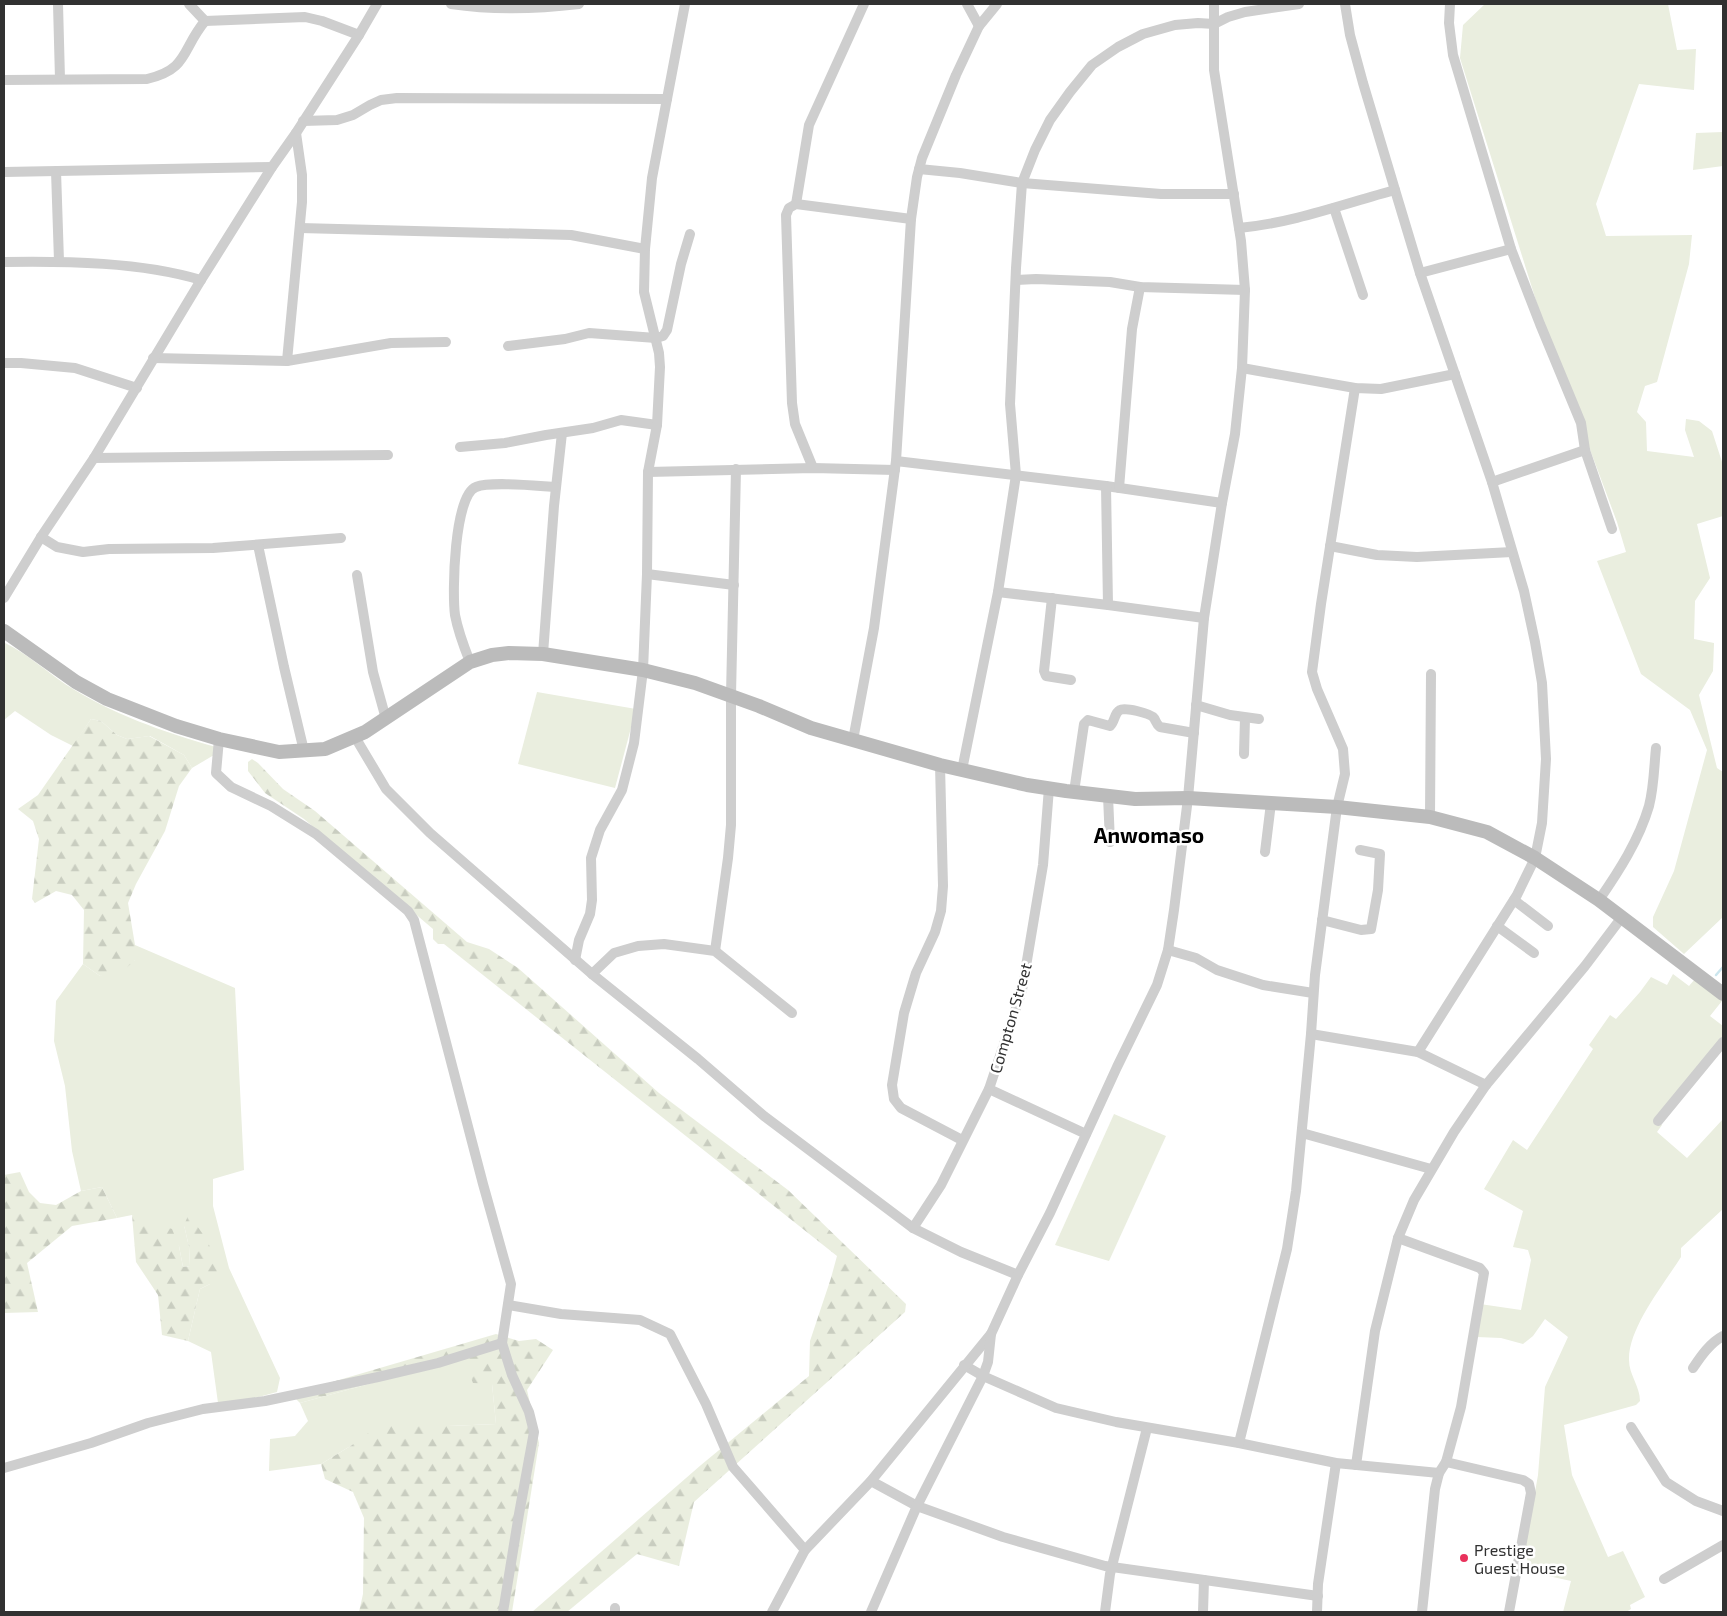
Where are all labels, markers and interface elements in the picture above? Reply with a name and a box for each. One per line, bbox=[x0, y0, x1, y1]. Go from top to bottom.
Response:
district label: Anwomaso bbox=[1094, 822, 1204, 847]
street label: Compton Street bbox=[985, 961, 1035, 1075]
place label: Prestige Guest House bbox=[1474, 1540, 1565, 1577]
marker: Prestige Guest House bbox=[1458, 1552, 1470, 1564]

